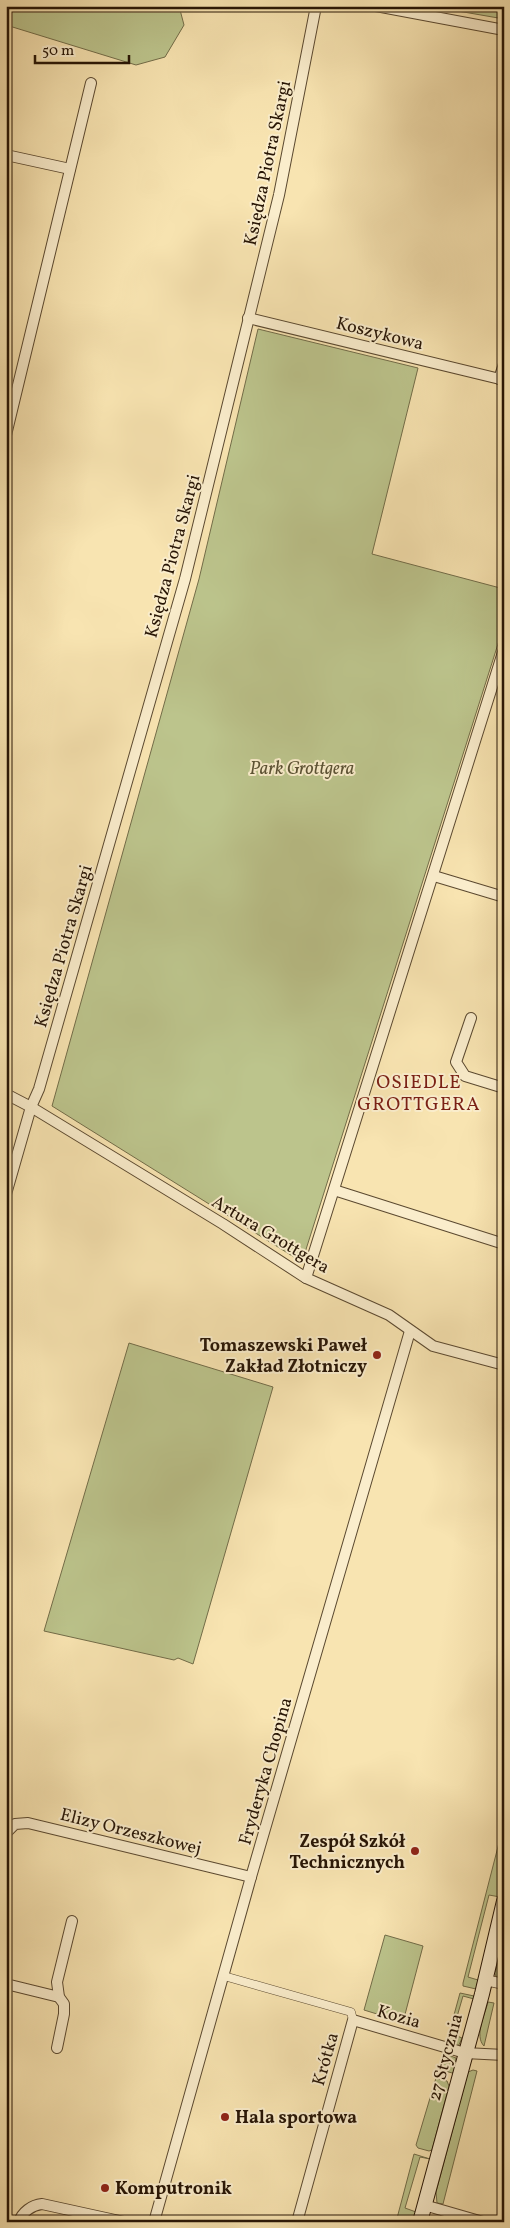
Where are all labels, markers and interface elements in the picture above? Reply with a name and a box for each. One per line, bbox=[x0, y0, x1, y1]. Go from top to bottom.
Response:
scale bar bbox=[35, 32, 129, 64]
text: 50 m bbox=[42, 41, 74, 62]
street label: Księdza Piotra Skargi bbox=[239, 78, 298, 248]
street label: Koszykowa bbox=[333, 312, 426, 357]
street label: Księdza Piotra Skargi bbox=[140, 472, 207, 641]
park label: Park Grottgera bbox=[250, 757, 354, 782]
street label: Księdza Piotra Skargi bbox=[29, 862, 100, 1031]
district label: OSIEDLE GROTTGERA bbox=[357, 1070, 481, 1118]
street label: Artura Grottgera bbox=[206, 1190, 334, 1280]
place label: Tomaszewski Paweł Zakład Złotniczy bbox=[200, 1334, 368, 1380]
marker: Tomaszewski Paweł Zakład Złotniczy bbox=[371, 1349, 383, 1361]
street label: Fryderyka Chopina bbox=[233, 1695, 299, 1848]
street label: Elizy Orzeszkowej bbox=[57, 1803, 204, 1862]
place label: Zespół Szkół Technicznych bbox=[289, 1830, 406, 1876]
marker: Zespół Szkół Technicznych bbox=[409, 1845, 421, 1857]
street label: Kozia bbox=[374, 1999, 423, 2036]
street label: 27 Stycznia bbox=[423, 2011, 470, 2104]
street label: Krótka bbox=[307, 2030, 346, 2089]
place label: Hala sportowa bbox=[235, 2106, 357, 2131]
marker: Hala sportowa bbox=[219, 2111, 231, 2123]
place label: Komputronik bbox=[115, 2177, 232, 2202]
marker: Komputronik bbox=[99, 2182, 111, 2194]

